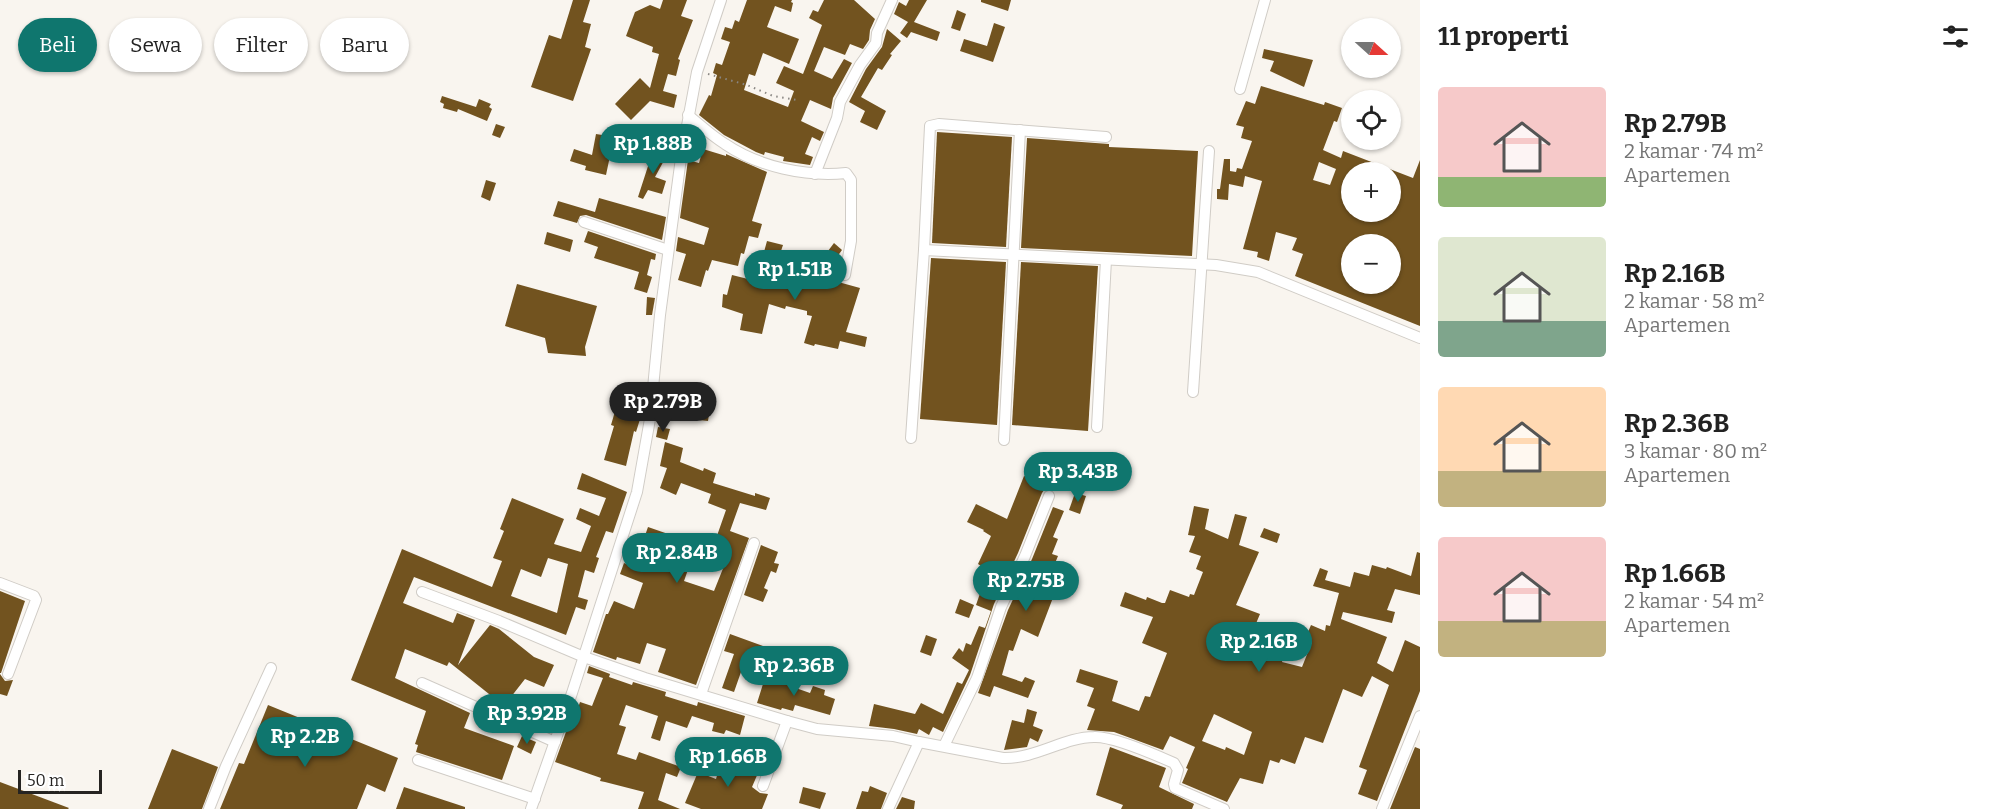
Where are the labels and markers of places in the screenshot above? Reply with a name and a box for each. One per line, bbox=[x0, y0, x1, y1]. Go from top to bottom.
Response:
pin: Rp 1.88B bbox=[591, 124, 715, 175]
pin: Rp 1.51B bbox=[733, 250, 857, 301]
pin: Rp 2.79B bbox=[601, 382, 725, 433]
pin: Rp 3.43B bbox=[1016, 452, 1140, 503]
pin: Rp 2.84B bbox=[615, 533, 739, 584]
pin: Rp 2.75B bbox=[964, 561, 1088, 612]
pin: Rp 2.16B bbox=[1197, 622, 1321, 673]
pin: Rp 2.36B bbox=[732, 646, 856, 697]
pin: Rp 3.92B bbox=[465, 694, 589, 745]
pin: Rp 2.2B bbox=[250, 717, 360, 768]
pin: Rp 1.66B bbox=[666, 737, 790, 788]

